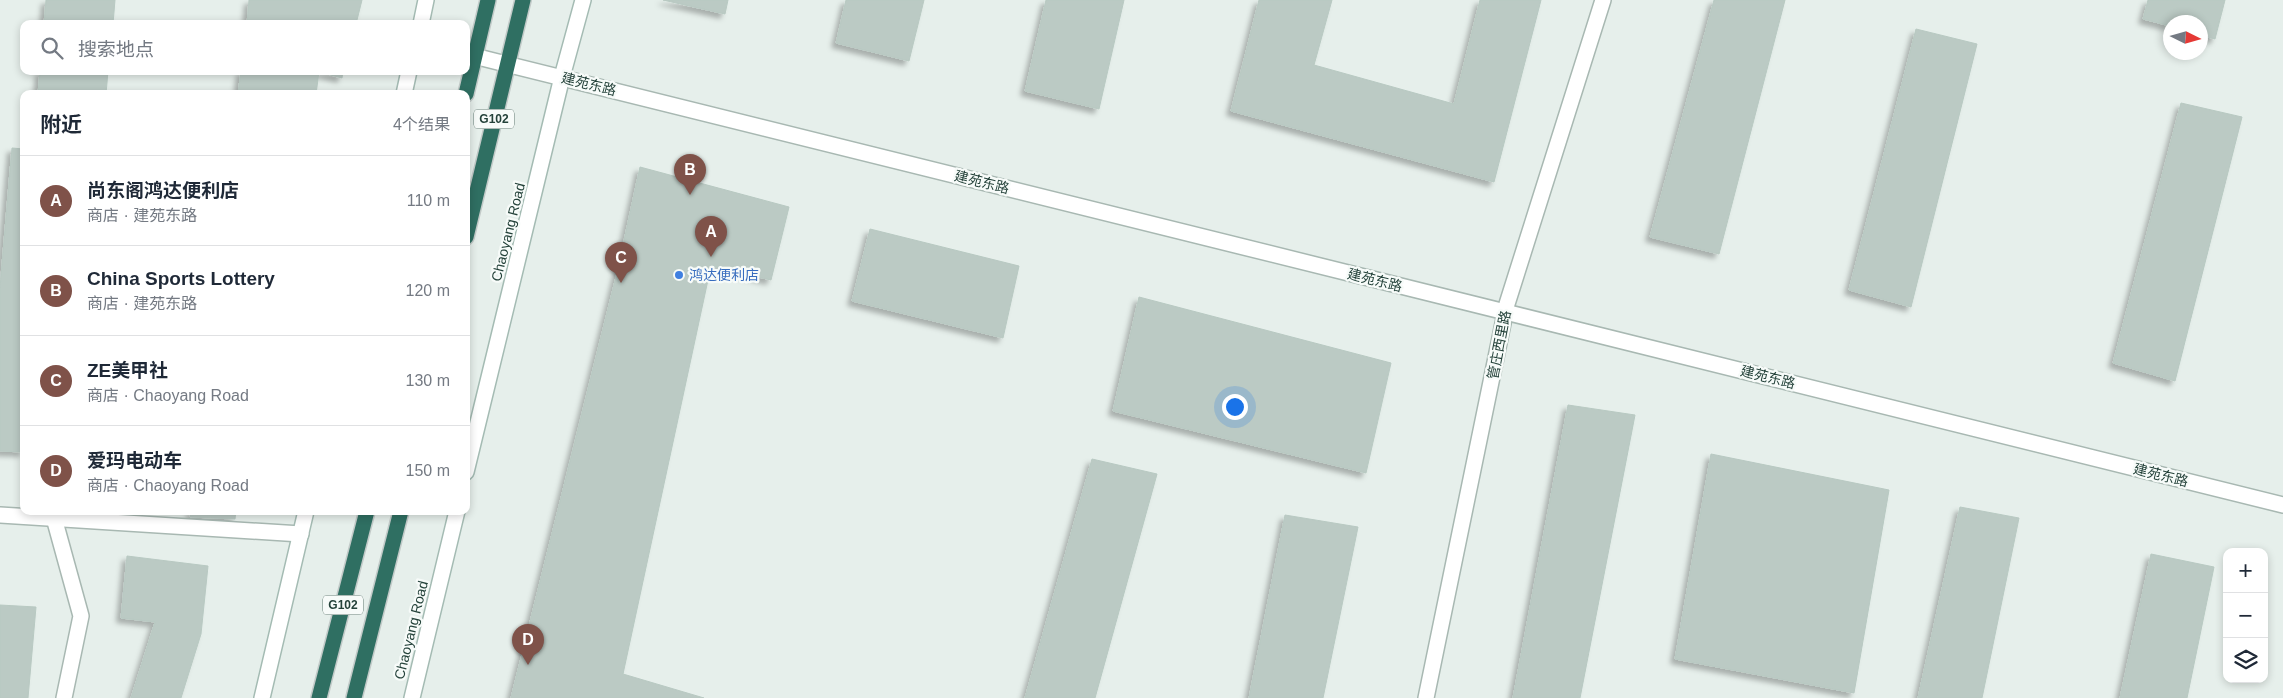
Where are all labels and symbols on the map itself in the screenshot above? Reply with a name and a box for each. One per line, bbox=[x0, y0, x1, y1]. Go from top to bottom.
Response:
north arrow bbox=[2163, 15, 2208, 60]
street label: 建苑东路 bbox=[560, 69, 618, 99]
road number: G102 bbox=[474, 110, 514, 128]
pin: B bbox=[674, 154, 706, 195]
street label: 建苑东路 bbox=[953, 167, 1011, 197]
street label: Chaoyang Road bbox=[488, 181, 528, 283]
pin: A bbox=[695, 216, 727, 257]
pin: C bbox=[605, 242, 637, 283]
street label: 建苑东路 bbox=[1346, 265, 1404, 295]
place label: 鸿达便利店 bbox=[689, 267, 759, 283]
marker: 鸿达便利店 bbox=[673, 269, 685, 281]
street label: 管庄西里路 bbox=[1484, 309, 1514, 381]
street label: 建苑东路 bbox=[1739, 362, 1797, 392]
your location bbox=[1222, 394, 1248, 420]
street label: 建苑东路 bbox=[2132, 460, 2190, 490]
street label: Chaoyang Road bbox=[391, 579, 431, 681]
road number: G102 bbox=[323, 596, 363, 614]
pin: D bbox=[512, 624, 544, 665]

